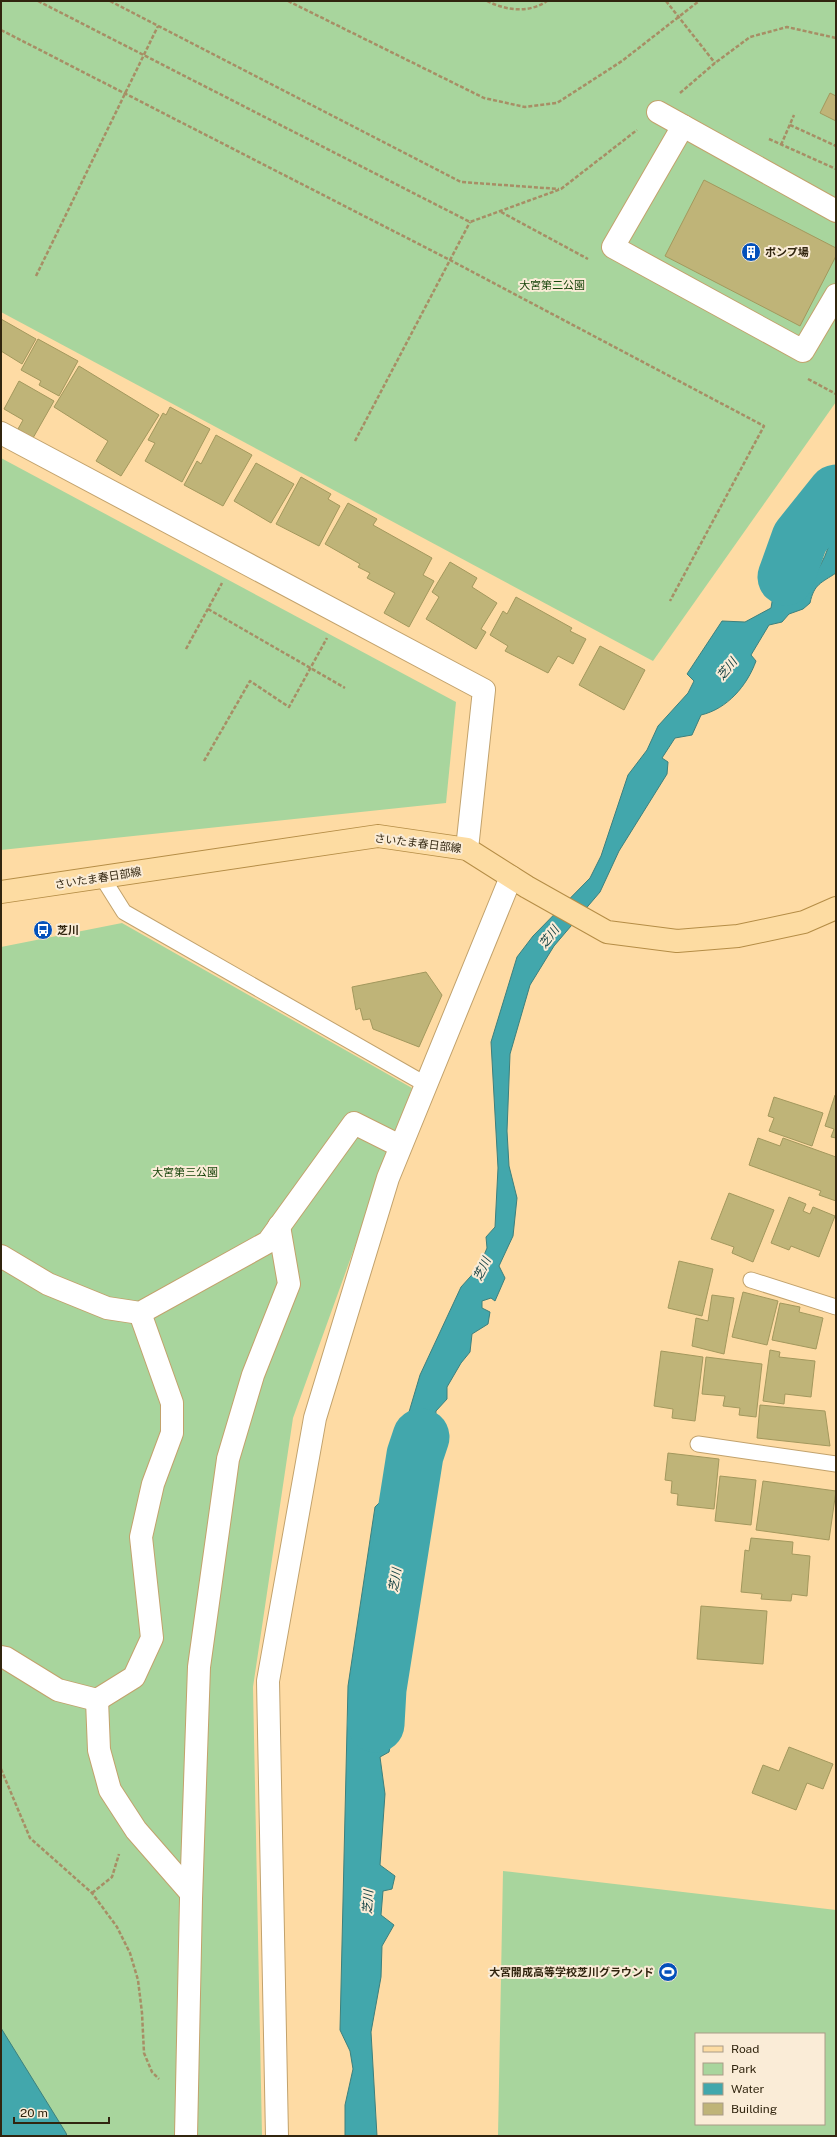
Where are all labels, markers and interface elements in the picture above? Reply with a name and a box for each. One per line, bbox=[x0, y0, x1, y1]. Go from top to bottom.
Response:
building icon: ポンプ場 bbox=[740, 241, 762, 263]
place label: ポンプ場 bbox=[765, 246, 809, 258]
park label: 大宮第二公園 bbox=[519, 279, 585, 291]
water label: 芝川 bbox=[714, 654, 741, 683]
street label: さいたま春日部線 bbox=[374, 832, 462, 854]
street label: さいたま春日部線 bbox=[54, 865, 142, 891]
bus stop icon: 芝川 bbox=[32, 919, 54, 941]
water label: 芝川 bbox=[536, 922, 563, 951]
place label: 芝川 bbox=[57, 924, 79, 936]
park label: 大宮第三公園 bbox=[152, 1166, 218, 1178]
water label: 芝川 bbox=[471, 1253, 494, 1283]
water label: 芝川 bbox=[386, 1565, 404, 1593]
water label: 芝川 bbox=[360, 1888, 376, 1914]
sports icon: 大宮開成高等学校芝川グラウンド bbox=[657, 1961, 679, 1983]
place label: 大宮開成高等学校芝川グラウンド bbox=[489, 1966, 654, 1978]
legend bbox=[695, 2033, 825, 2125]
text: Road bbox=[731, 2042, 759, 2056]
text: Park bbox=[731, 2062, 757, 2076]
text: Water bbox=[731, 2082, 765, 2096]
scale bar bbox=[14, 2099, 109, 2125]
text: Building bbox=[731, 2102, 777, 2116]
text: 20 m bbox=[20, 2106, 48, 2120]

